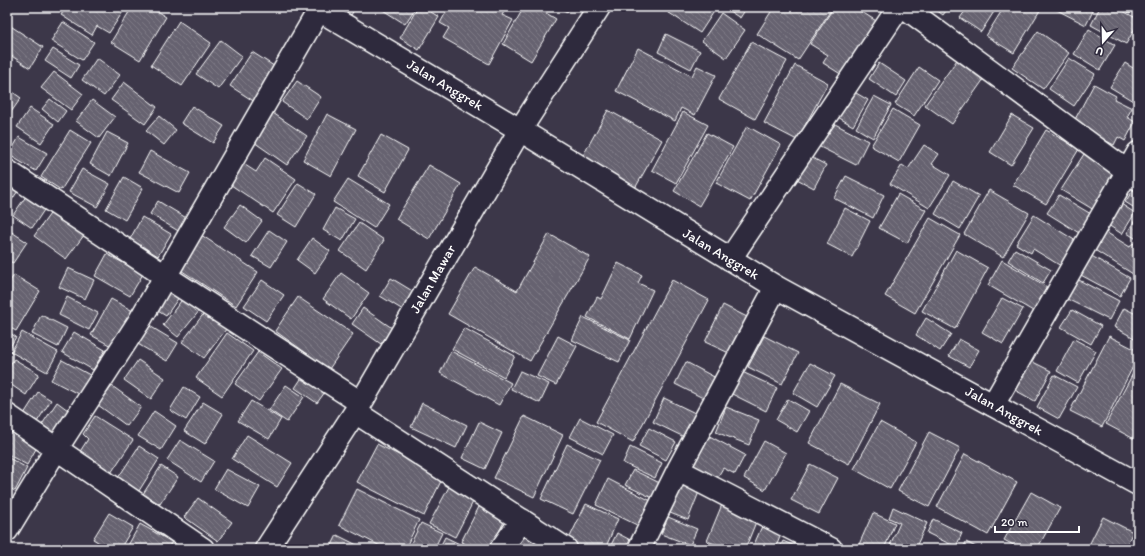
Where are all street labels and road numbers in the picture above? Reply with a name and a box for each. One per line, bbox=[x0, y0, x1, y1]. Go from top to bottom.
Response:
street label: Jalan Anggrek bbox=[404, 56, 487, 115]
street label: Jalan Anggrek bbox=[680, 225, 763, 284]
street label: Jalan Mawar bbox=[407, 241, 460, 316]
street label: Jalan Anggrek bbox=[962, 383, 1046, 440]

